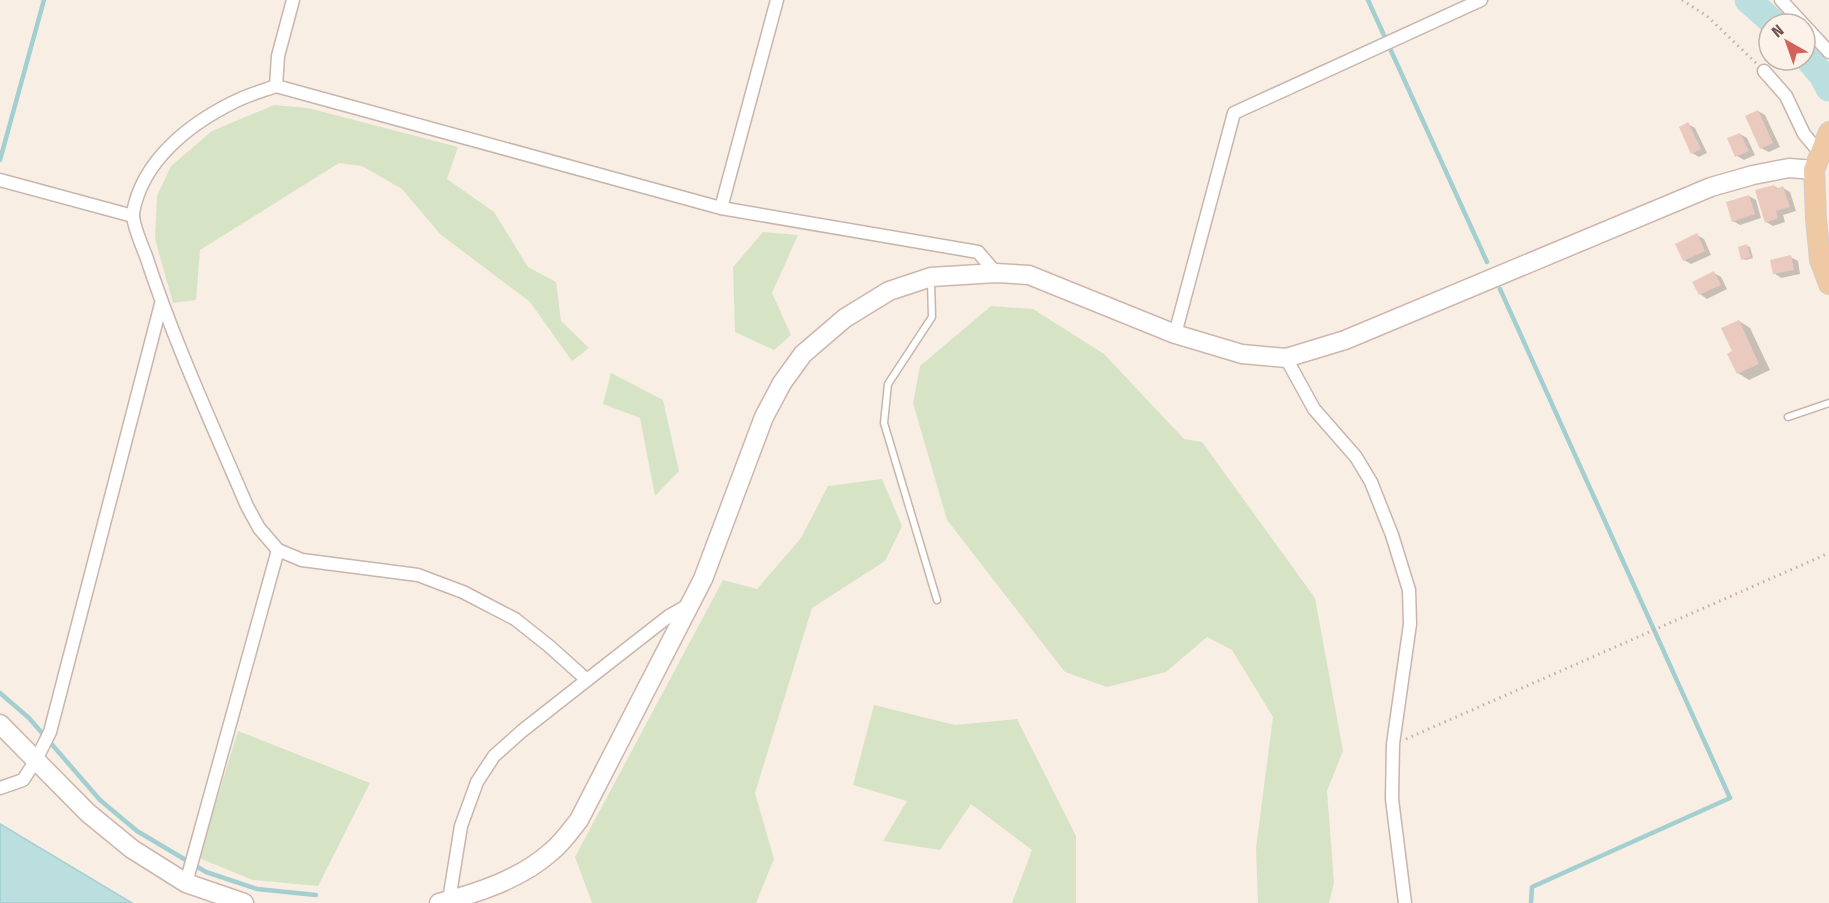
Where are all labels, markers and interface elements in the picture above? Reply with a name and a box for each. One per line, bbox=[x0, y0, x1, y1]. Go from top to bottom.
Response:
north arrow bbox=[1757, 12, 1817, 72]
text: N bbox=[1768, 21, 1787, 41]

